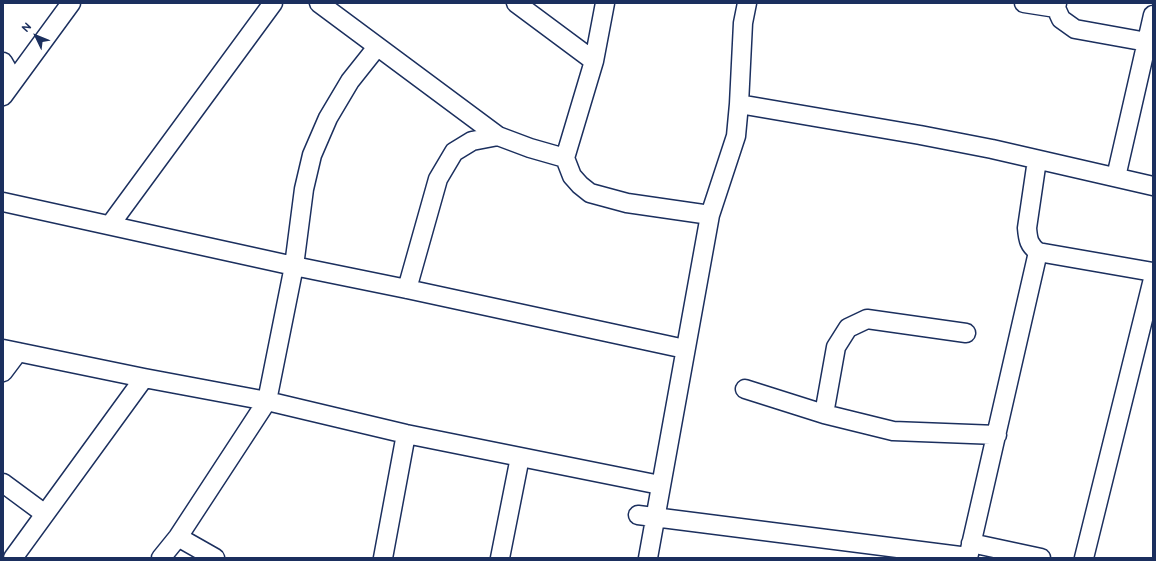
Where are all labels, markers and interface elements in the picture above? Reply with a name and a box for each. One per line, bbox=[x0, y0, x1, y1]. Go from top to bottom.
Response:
north arrow bbox=[16, 16, 56, 56]
text: N bbox=[19, 20, 34, 35]

